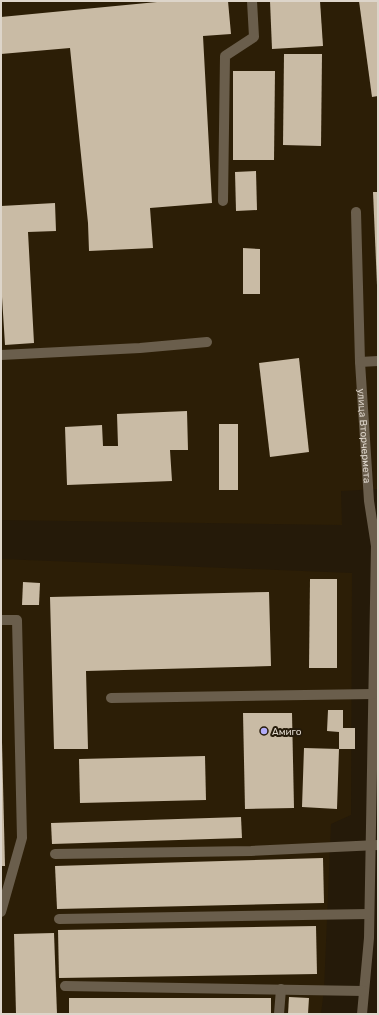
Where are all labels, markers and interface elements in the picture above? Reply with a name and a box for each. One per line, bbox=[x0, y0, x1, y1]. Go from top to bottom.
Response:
street label: улица Вторчермета bbox=[355, 388, 373, 484]
marker: Амиго bbox=[259, 726, 269, 736]
place label: Амиго bbox=[272, 726, 302, 738]

